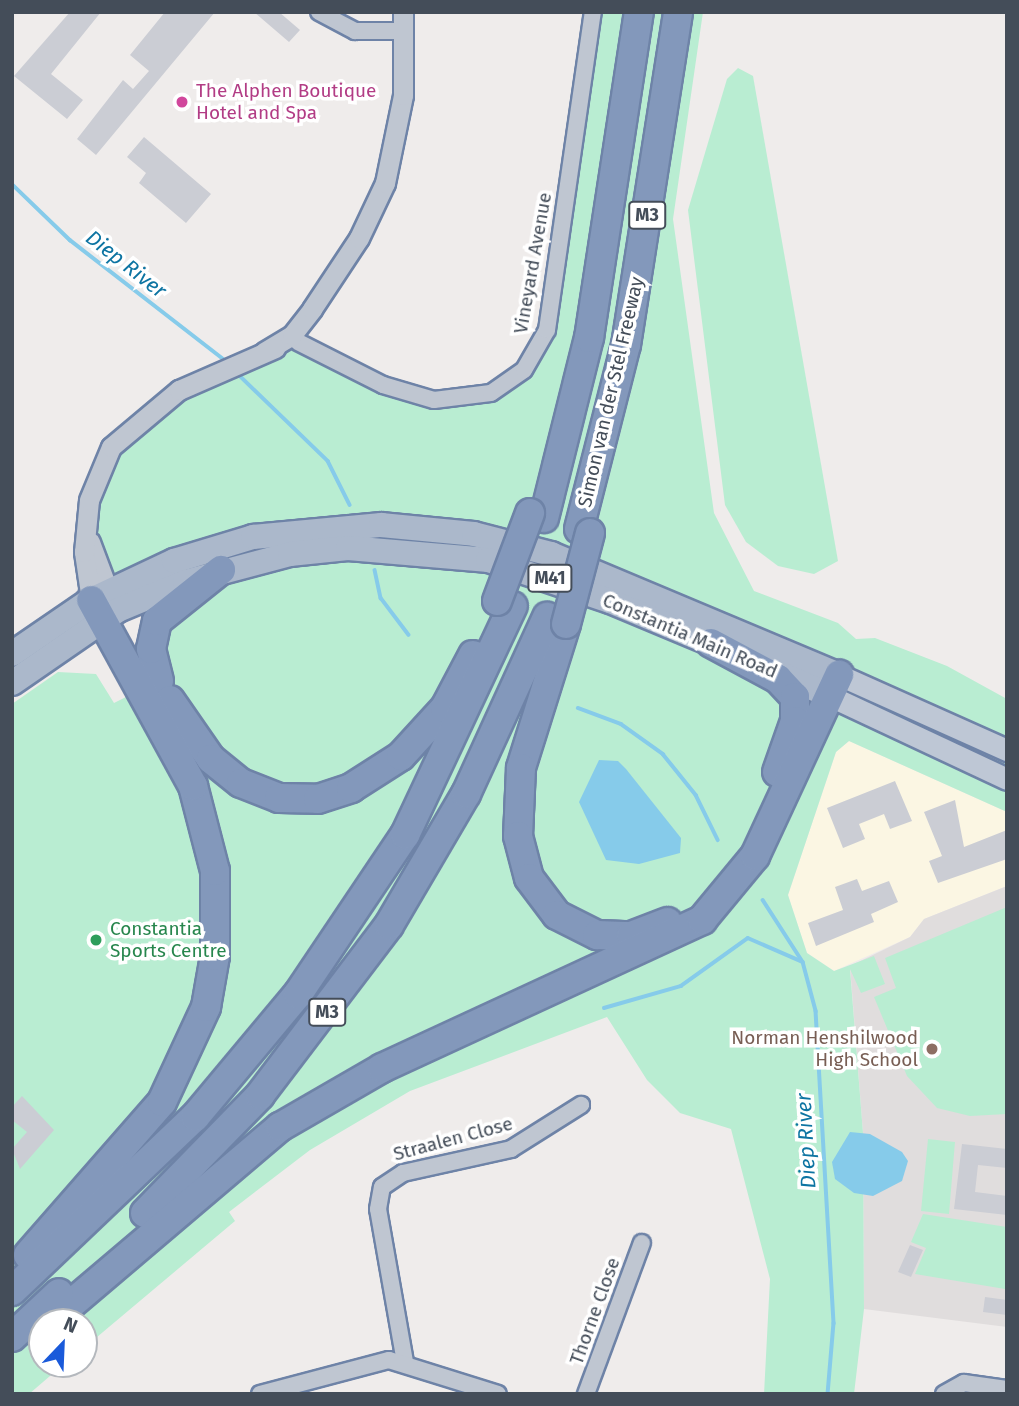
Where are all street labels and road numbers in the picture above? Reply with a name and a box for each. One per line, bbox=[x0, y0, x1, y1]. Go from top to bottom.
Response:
street label: Vineyard Avenue bbox=[509, 191, 557, 335]
road number: M3 bbox=[628, 200, 666, 230]
street label: Simon van der Stel Freeway bbox=[573, 275, 649, 509]
road number: M41 bbox=[527, 564, 573, 592]
street label: Constantia Main Road bbox=[599, 589, 781, 683]
road number: M3 bbox=[308, 998, 346, 1027]
street label: Straalen Close bbox=[391, 1112, 515, 1166]
street label: Thorne Close bbox=[565, 1254, 625, 1368]

